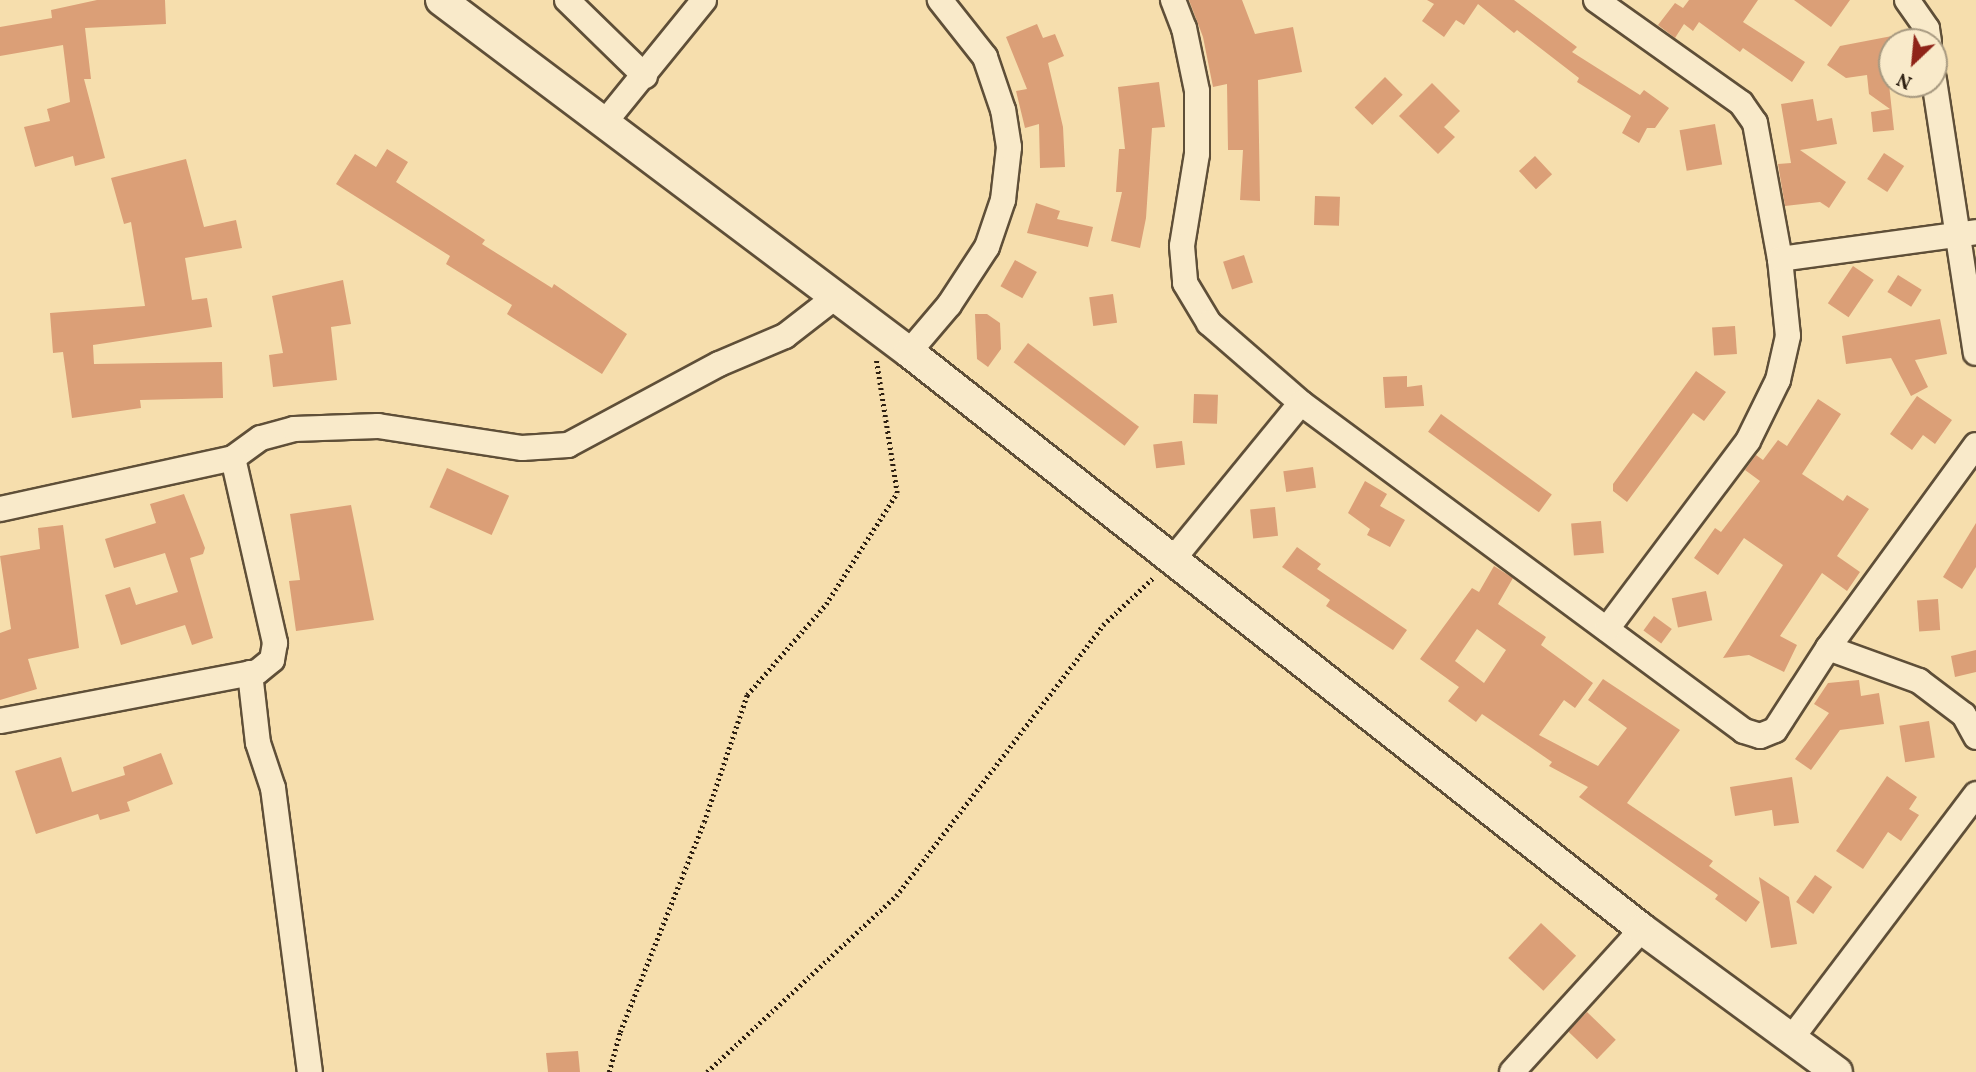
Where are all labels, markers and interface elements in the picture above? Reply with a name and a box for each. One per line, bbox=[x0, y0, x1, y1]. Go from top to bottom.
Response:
north arrow bbox=[1878, 28, 1948, 98]
text: N bbox=[1893, 65, 1917, 95]

